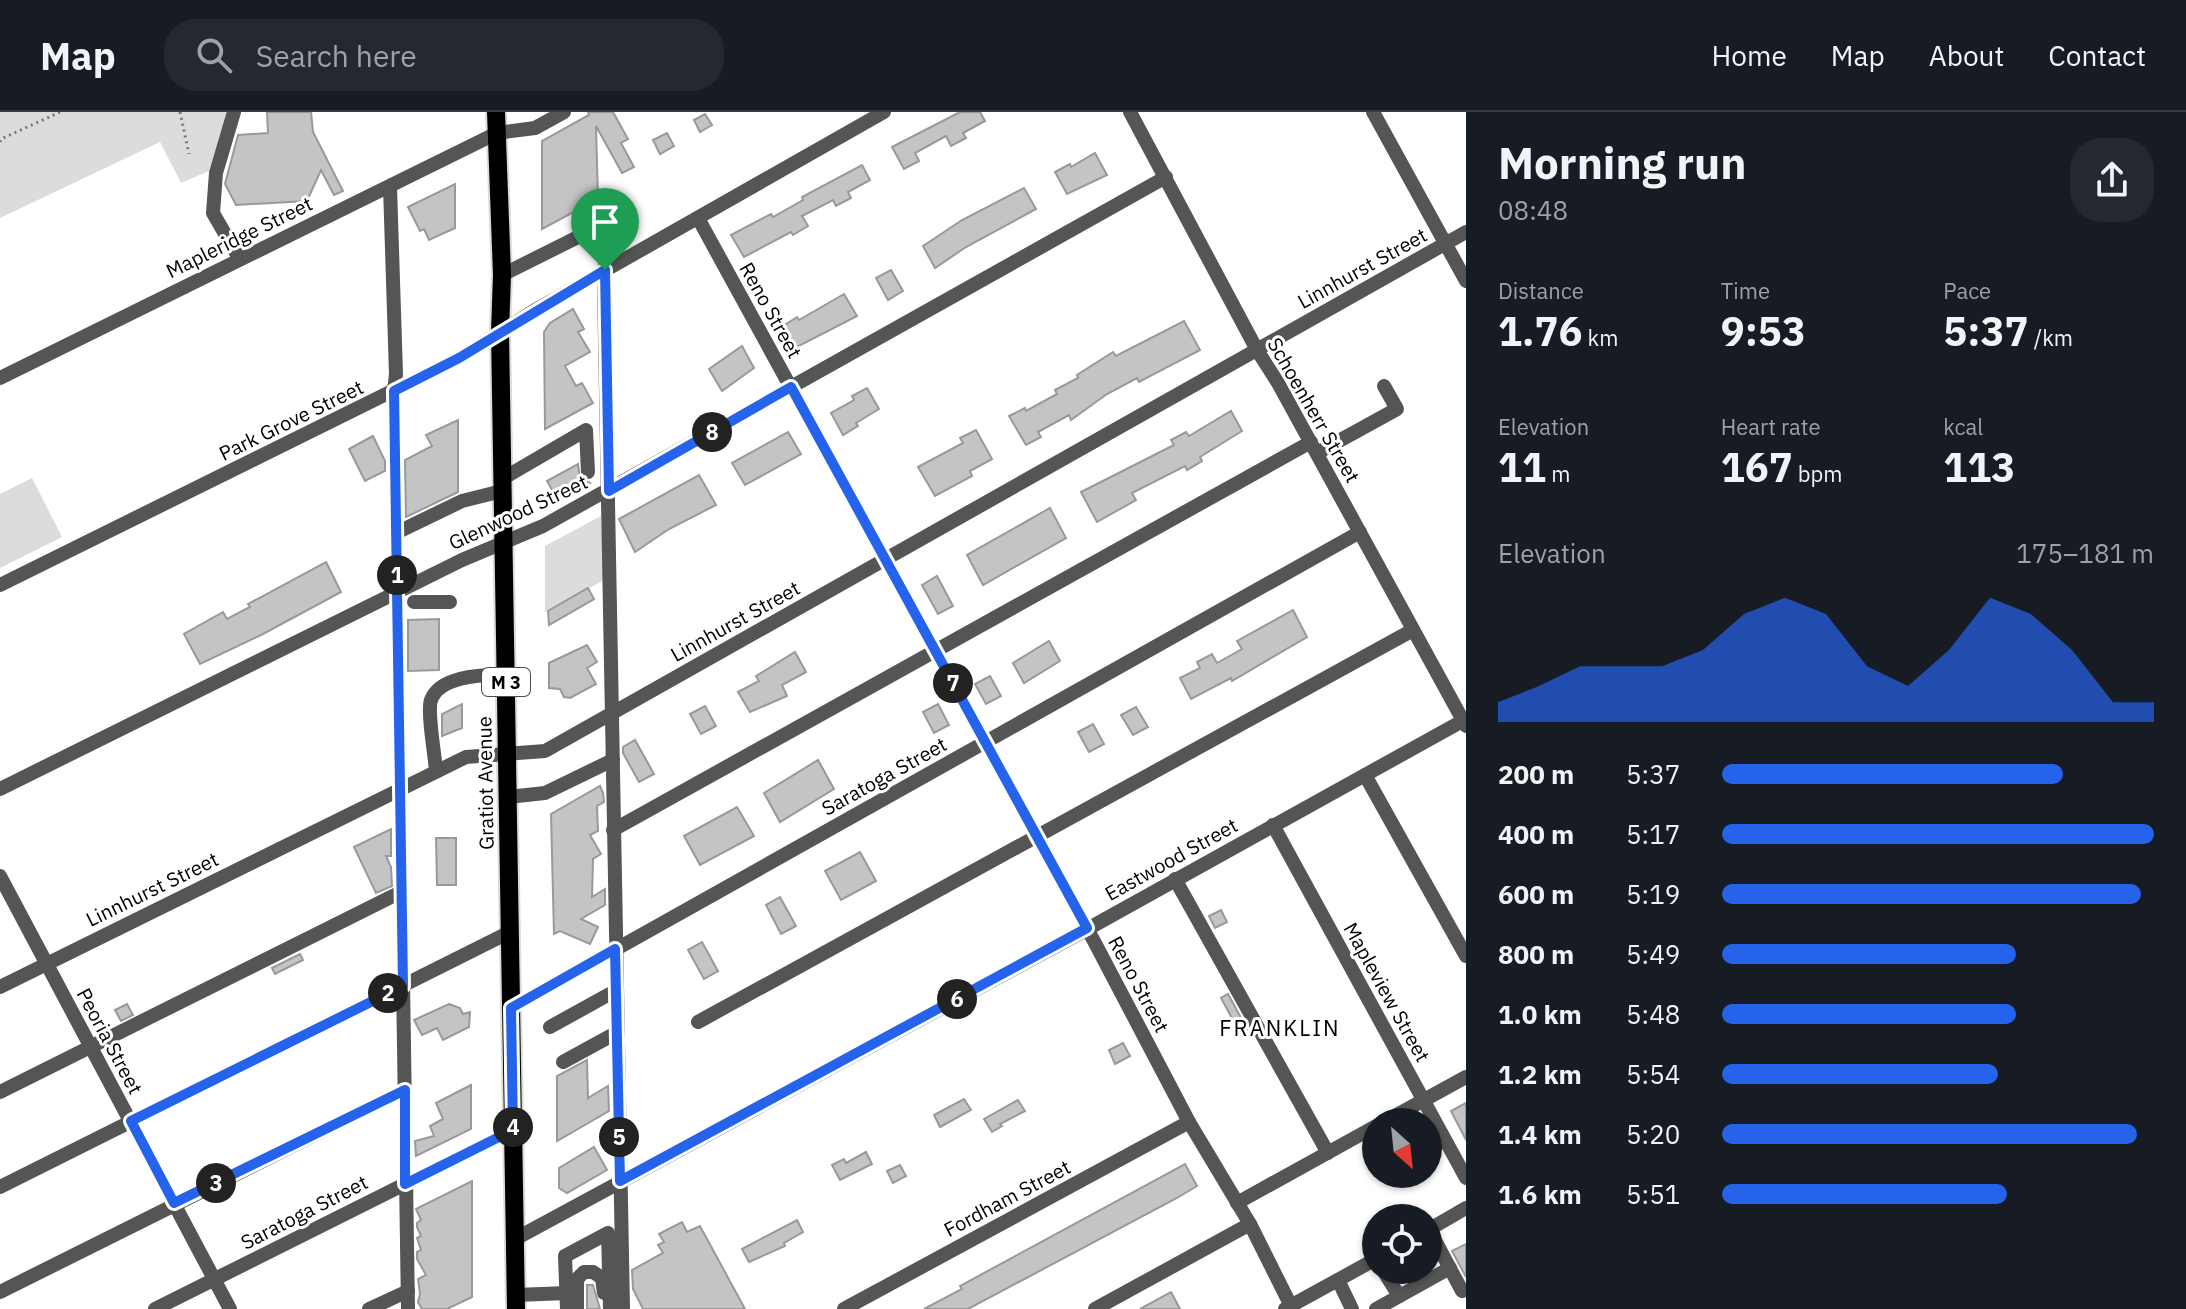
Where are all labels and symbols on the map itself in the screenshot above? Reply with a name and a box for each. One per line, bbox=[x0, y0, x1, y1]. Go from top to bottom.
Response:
pin bbox=[571, 188, 639, 270]
street label: Mapleridge Street bbox=[161, 190, 317, 284]
street label: Linnhurst Street bbox=[1292, 221, 1432, 315]
street label: Reno Street bbox=[734, 257, 808, 363]
street label: Schoenherr Street bbox=[1262, 333, 1366, 487]
street label: Park Grove Street bbox=[214, 373, 368, 467]
pin: 8 bbox=[692, 412, 732, 452]
street label: Glenwood Street bbox=[444, 468, 592, 556]
pin: 1 bbox=[377, 555, 417, 595]
street label: Linnhurst Street bbox=[665, 574, 805, 668]
pin: 7 bbox=[933, 663, 973, 703]
road number: M 3 bbox=[482, 668, 530, 696]
street label: Gratiot Avenue bbox=[470, 716, 500, 850]
street label: Saratoga Street bbox=[817, 730, 951, 822]
street label: Eastwood Street bbox=[1100, 811, 1242, 907]
street label: Linnhurst Street bbox=[81, 845, 223, 933]
street label: Mapleview Street bbox=[1338, 917, 1436, 1067]
street label: Reno Street bbox=[1102, 931, 1176, 1037]
pin: 2 bbox=[368, 973, 408, 1013]
pin: 6 bbox=[937, 979, 977, 1019]
street label: Peoria Street bbox=[71, 983, 149, 1099]
district label: FRANKLIN bbox=[1219, 1013, 1341, 1042]
pin: 4 bbox=[493, 1107, 533, 1147]
north arrow bbox=[1362, 1108, 1442, 1188]
pin: 5 bbox=[599, 1117, 639, 1157]
street label: Fordham Street bbox=[939, 1153, 1075, 1243]
pin: 3 bbox=[196, 1163, 236, 1203]
street label: Saratoga Street bbox=[236, 1168, 372, 1256]

